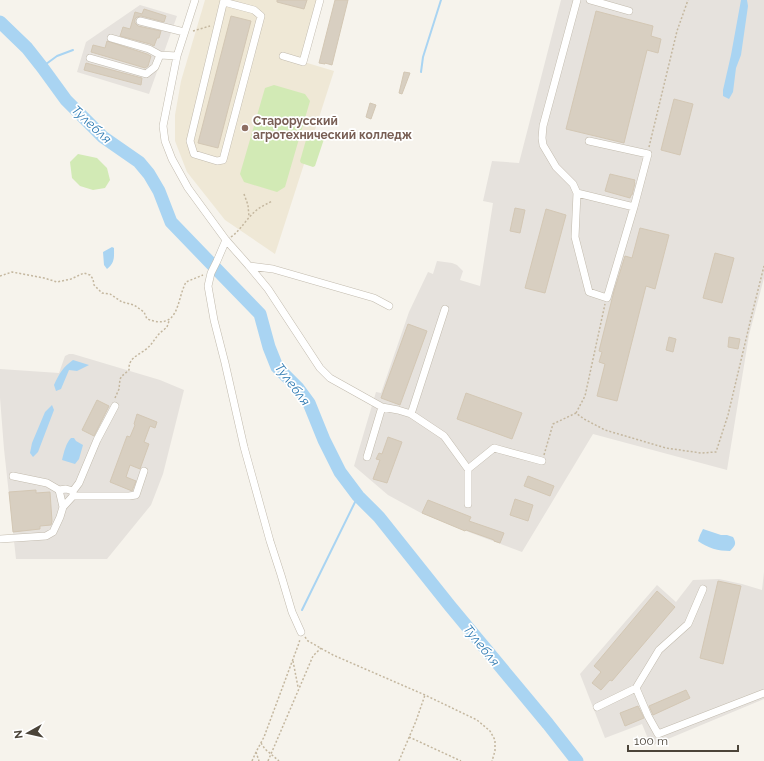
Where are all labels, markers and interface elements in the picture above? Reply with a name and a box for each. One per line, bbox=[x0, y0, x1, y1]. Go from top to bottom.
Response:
water label: Тулебля bbox=[69, 102, 115, 147]
place label: Старорусский агротехнический колледж bbox=[253, 114, 413, 142]
marker: Старорусский агротехнический колледж bbox=[240, 123, 250, 133]
water label: Тулебля bbox=[272, 360, 313, 408]
water label: Тулебля bbox=[460, 622, 503, 669]
north arrow bbox=[8, 713, 48, 753]
scale bar bbox=[628, 727, 738, 753]
text: N bbox=[12, 729, 26, 739]
text: 100 m bbox=[634, 734, 668, 748]

